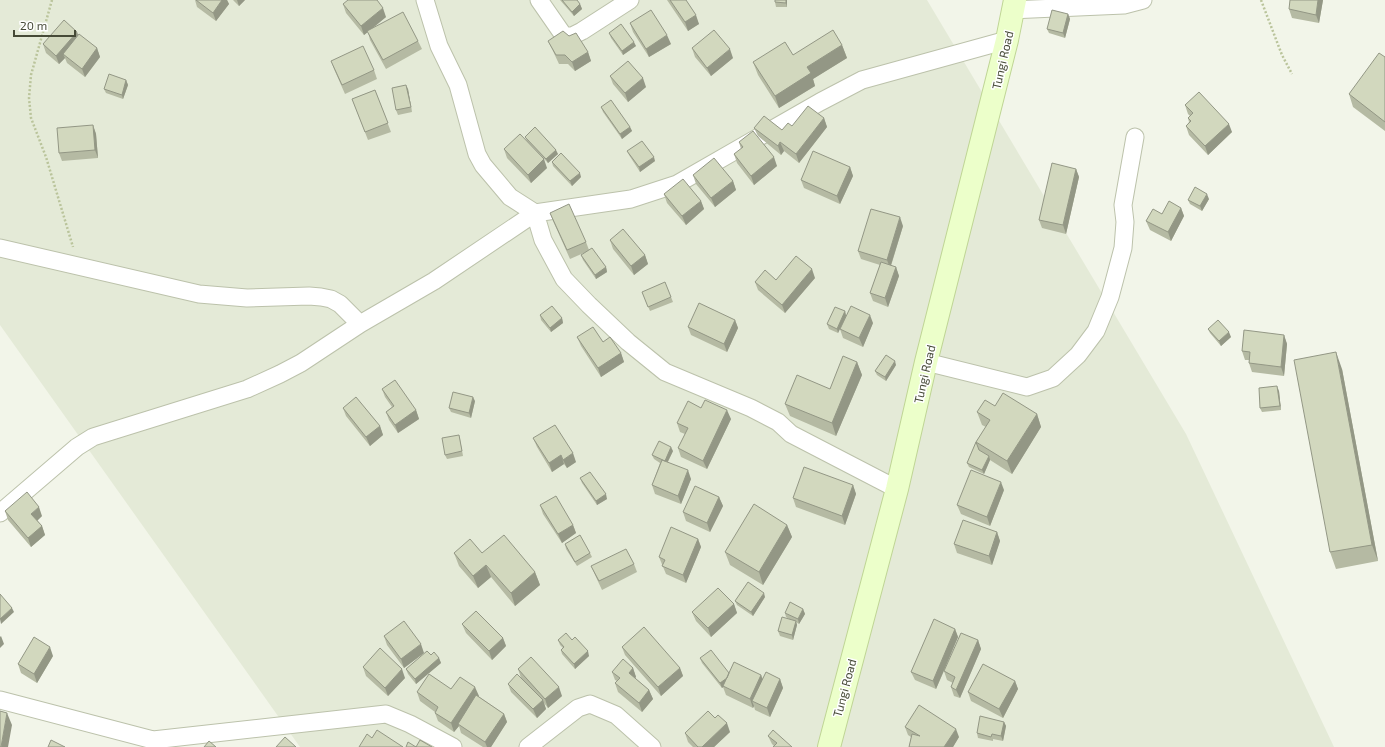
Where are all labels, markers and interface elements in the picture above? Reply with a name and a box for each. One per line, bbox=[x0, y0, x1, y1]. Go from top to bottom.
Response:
scale bar bbox=[14, 12, 75, 38]
text: 20 m bbox=[20, 18, 47, 32]
street label: Tungi Road bbox=[988, 29, 1016, 91]
street label: Tungi Road bbox=[910, 343, 938, 405]
street label: Tungi Road bbox=[830, 657, 858, 719]

